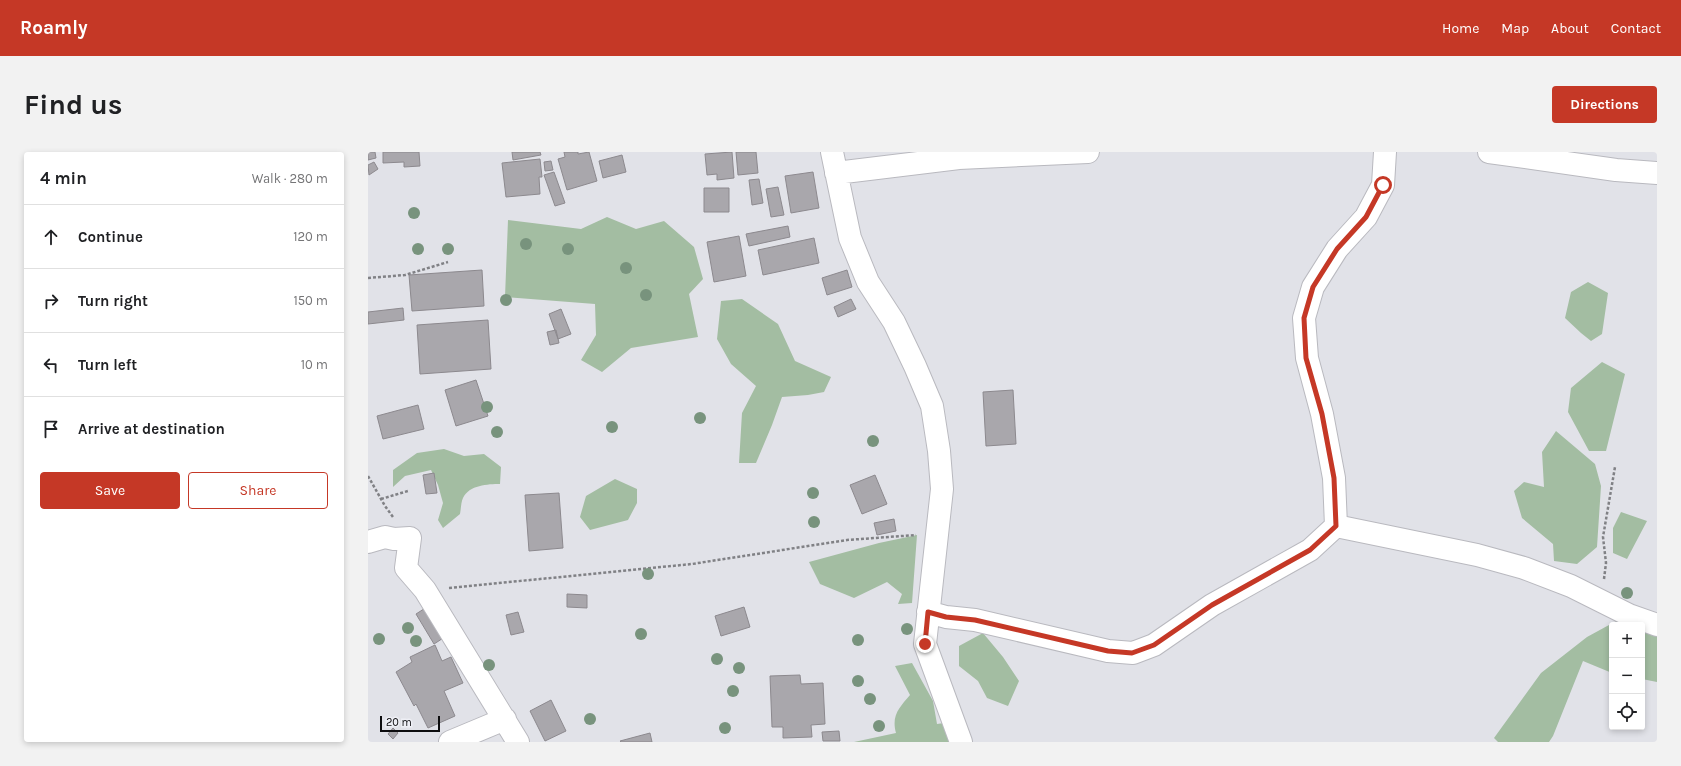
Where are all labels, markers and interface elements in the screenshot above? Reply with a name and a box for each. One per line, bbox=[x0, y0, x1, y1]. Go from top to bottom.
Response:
text: Roamly bbox=[20, 17, 87, 39]
text: Home bbox=[1442, 20, 1479, 37]
text: Map bbox=[1501, 20, 1529, 37]
text: About bbox=[1551, 20, 1589, 37]
text: Contact bbox=[1611, 20, 1661, 37]
button: Directions bbox=[1552, 86, 1657, 123]
text: Find us bbox=[24, 88, 123, 121]
text: 4 min bbox=[40, 168, 87, 188]
text: Walk · 280 m bbox=[252, 171, 328, 186]
route start bbox=[1374, 176, 1392, 194]
icon: ahead bbox=[40, 226, 62, 248]
text: Continue bbox=[78, 228, 143, 246]
text: 120 m bbox=[293, 229, 328, 244]
icon: right bbox=[40, 290, 62, 312]
text: Turn right bbox=[78, 292, 148, 310]
text: 150 m bbox=[293, 293, 328, 308]
icon: left bbox=[40, 354, 62, 376]
text: Turn left bbox=[78, 356, 137, 374]
text: 10 m bbox=[301, 357, 328, 372]
icon: arrive bbox=[40, 418, 62, 440]
text: Arrive at destination bbox=[78, 420, 225, 438]
button: Save bbox=[40, 472, 180, 509]
button: Share bbox=[188, 472, 328, 509]
map controls bbox=[1609, 622, 1645, 730]
button: + bbox=[1609, 622, 1645, 658]
route end bbox=[916, 635, 934, 653]
button: − bbox=[1609, 658, 1645, 694]
button: locate bbox=[1609, 694, 1645, 730]
scale bar bbox=[380, 714, 440, 733]
text: 20 m bbox=[386, 716, 412, 729]

